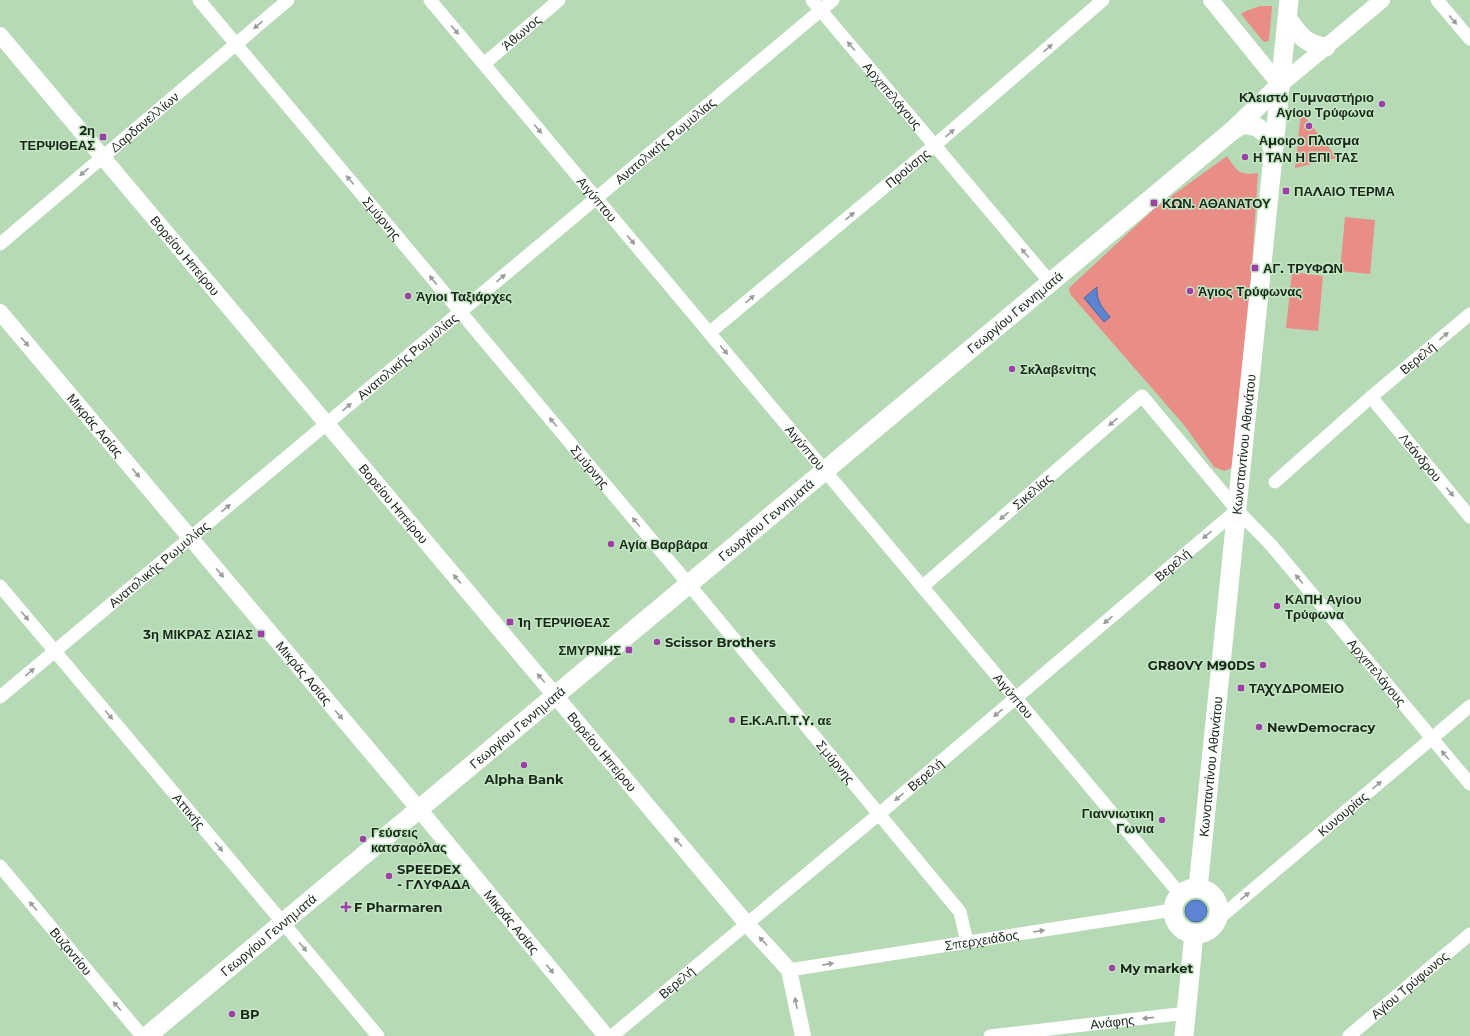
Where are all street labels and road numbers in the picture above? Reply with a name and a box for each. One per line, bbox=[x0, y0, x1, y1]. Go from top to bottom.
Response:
street label: Άθωνος bbox=[499, 11, 544, 53]
street label: Αρχιπελάγους bbox=[860, 59, 925, 132]
street label: Δαρδανελλίων bbox=[107, 88, 182, 155]
street label: Ανατολικής Ρωμυλίας bbox=[611, 94, 719, 187]
street label: Προύσης bbox=[882, 145, 933, 191]
street label: Αιγύπτου bbox=[574, 173, 621, 225]
street label: Σμύρνης bbox=[359, 194, 405, 243]
street label: Βορείου Ηπείρου bbox=[147, 212, 223, 299]
street label: Γεωργίου Γεννηματά bbox=[964, 267, 1066, 357]
street label: Ανατολικής Ρωμυλίας bbox=[354, 310, 461, 403]
street label: Βερελή bbox=[1396, 338, 1439, 378]
street label: Κωνσταντίνου Αθανάτου bbox=[1228, 373, 1259, 515]
street label: Μικράς Ασίας bbox=[64, 390, 127, 460]
street label: Αιγύπτου bbox=[782, 422, 829, 473]
street label: Λεάνδρου bbox=[1396, 430, 1445, 485]
street label: Σμύρνης bbox=[568, 442, 613, 492]
street label: Βορείου Ηπείρου bbox=[356, 461, 432, 547]
street label: Σικελίας bbox=[1009, 470, 1055, 513]
street label: Γεωργίου Γεννηματά bbox=[715, 475, 817, 564]
street label: Ανατολικής Ρωμυλίας bbox=[105, 517, 212, 611]
street label: Βερελή bbox=[1151, 545, 1193, 585]
street label: Αρχιπελάγους bbox=[1344, 635, 1410, 709]
street label: Μικράς Ασίας bbox=[273, 638, 335, 708]
street label: Αιγύπτου bbox=[990, 670, 1037, 721]
street label: Γεωργίου Γεννηματά bbox=[466, 682, 569, 772]
street label: Κωνσταντίνου Αθανάτου bbox=[1195, 696, 1226, 838]
street label: Βορείου Ηπείρου bbox=[564, 709, 640, 795]
street label: Σμύρνης bbox=[813, 737, 858, 787]
street label: Βερελή bbox=[904, 755, 946, 794]
street label: Κυνουρίας bbox=[1314, 788, 1371, 839]
street label: Αττικής bbox=[170, 790, 209, 832]
street label: Μικράς Ασίας bbox=[481, 886, 543, 957]
street label: Γεωργίου Γεννηματά bbox=[217, 890, 320, 979]
street label: Βυζαντίου bbox=[47, 924, 96, 978]
street label: Σπερχειάδος bbox=[944, 926, 1020, 954]
street label: Αγίου Τρύφωνος bbox=[1367, 948, 1452, 1022]
street label: Βερελή bbox=[655, 963, 698, 1002]
street label: Ανάφης bbox=[1089, 1011, 1135, 1032]

